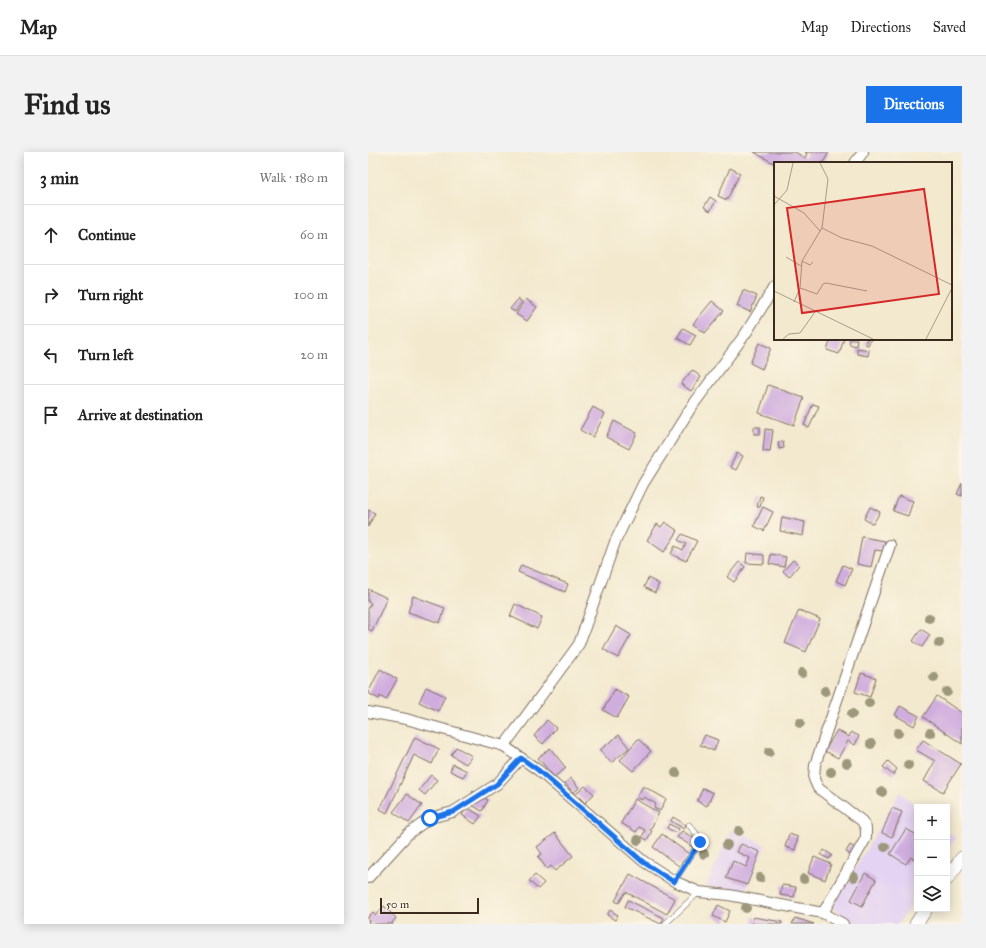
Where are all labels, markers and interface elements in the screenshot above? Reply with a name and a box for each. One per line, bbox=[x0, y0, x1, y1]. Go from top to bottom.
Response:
text: Map bbox=[20, 16, 57, 39]
text: Map bbox=[801, 19, 828, 36]
text: Directions bbox=[850, 19, 911, 36]
text: Saved bbox=[933, 19, 966, 36]
button: Directions bbox=[866, 86, 962, 123]
text: Find us bbox=[24, 87, 110, 122]
inset map bbox=[774, 162, 952, 340]
text: 3 min bbox=[40, 168, 79, 189]
text: Walk · 180 m bbox=[259, 170, 328, 186]
icon: ahead bbox=[40, 224, 62, 246]
text: Continue bbox=[78, 226, 136, 244]
text: 60 m bbox=[300, 227, 328, 243]
icon: right bbox=[40, 284, 62, 306]
text: Turn right bbox=[78, 286, 143, 304]
text: 100 m bbox=[294, 287, 328, 303]
icon: left bbox=[40, 344, 62, 366]
text: Turn left bbox=[78, 346, 134, 364]
text: 20 m bbox=[300, 347, 328, 363]
icon: arrive bbox=[40, 404, 62, 426]
text: Arrive at destination bbox=[78, 406, 203, 424]
map controls bbox=[914, 804, 950, 912]
button: + bbox=[914, 804, 950, 840]
route start bbox=[421, 809, 439, 827]
route end bbox=[691, 833, 709, 851]
button: − bbox=[914, 840, 950, 876]
button: layers bbox=[914, 876, 950, 912]
scale bar bbox=[380, 896, 479, 915]
text: 50 m bbox=[386, 898, 409, 911]

